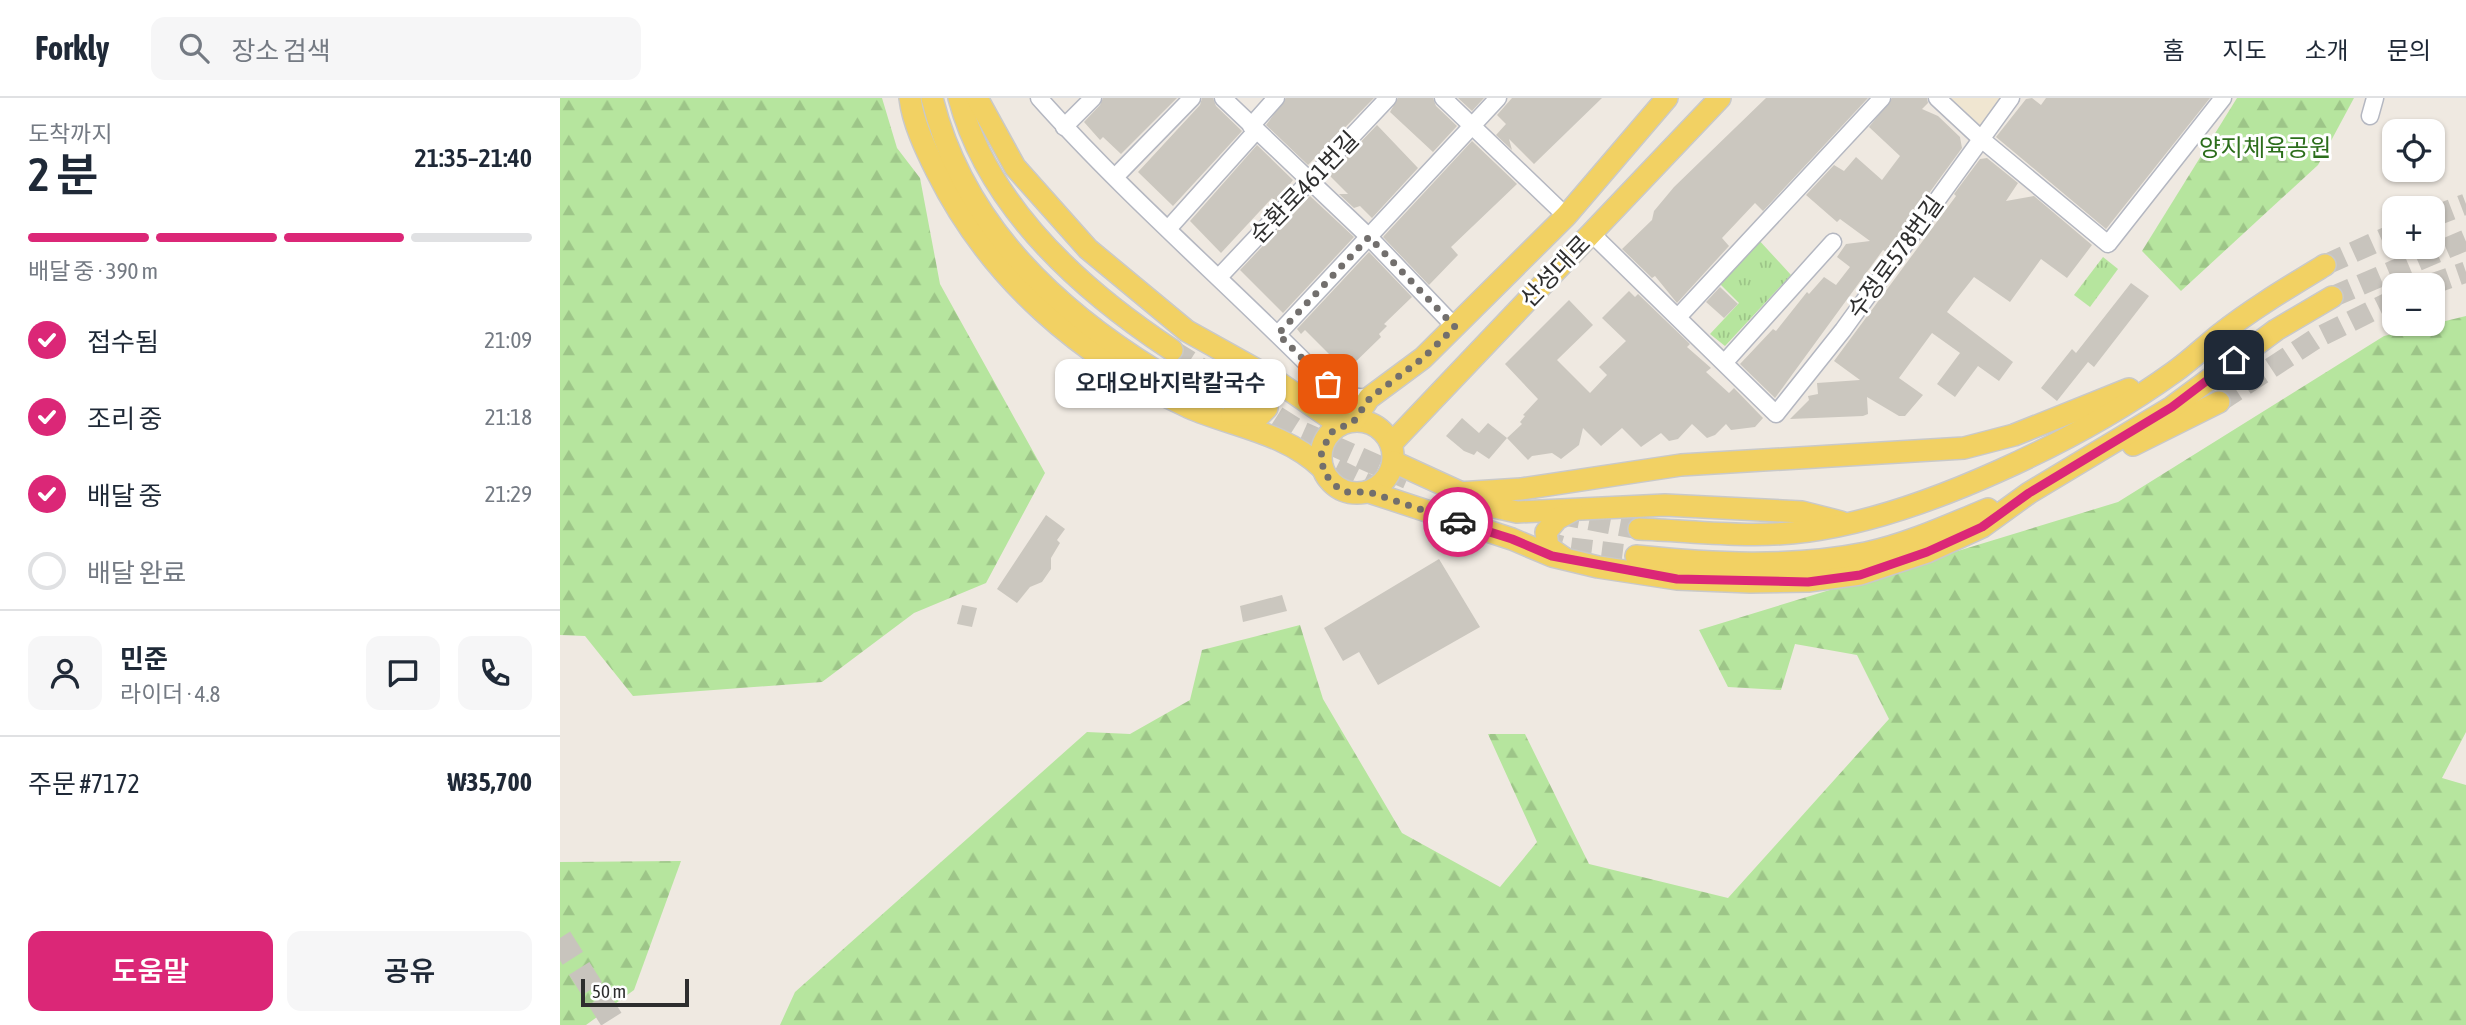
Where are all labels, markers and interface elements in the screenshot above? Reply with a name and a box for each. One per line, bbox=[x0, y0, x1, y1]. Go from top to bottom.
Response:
search box bbox=[151, 17, 641, 80]
text: Forkly bbox=[35, 29, 109, 67]
icon: search bbox=[175, 29, 213, 67]
text: 장소 검색 bbox=[231, 36, 331, 66]
text: 홈 bbox=[2162, 37, 2184, 64]
text: 지도 bbox=[2222, 37, 2267, 64]
text: 소개 bbox=[2305, 37, 2349, 64]
text: 문의 bbox=[2387, 37, 2431, 64]
map controls bbox=[2382, 119, 2445, 336]
button: locate bbox=[2382, 119, 2445, 182]
text: 도착까지 bbox=[28, 121, 113, 147]
street label: 순환로461번길 bbox=[1244, 126, 1364, 248]
park label: 양지체육공원 bbox=[2199, 134, 2331, 161]
text: 21:35–21:40 bbox=[415, 143, 532, 173]
text: 2 분 bbox=[28, 148, 98, 201]
street label: 수정로578번길 bbox=[1842, 191, 1948, 323]
button: + bbox=[2382, 196, 2445, 259]
street label: 산성대로 bbox=[1515, 230, 1595, 312]
text: 배달 중 · 390 m bbox=[28, 258, 158, 284]
button: − bbox=[2382, 273, 2445, 336]
icon: check bbox=[28, 321, 66, 359]
text: 접수됨 bbox=[87, 327, 159, 357]
text: 21:09 bbox=[484, 327, 532, 353]
pin bbox=[2204, 330, 2264, 390]
icon: home bbox=[2215, 341, 2253, 379]
pin bbox=[1298, 354, 1358, 414]
callout: 오대오바지락칼국수 bbox=[1055, 360, 1286, 408]
icon: bag bbox=[1309, 365, 1347, 403]
text: 오대오바지락칼국수 bbox=[1075, 370, 1266, 396]
icon: check bbox=[28, 398, 66, 436]
text: 조리 중 bbox=[87, 404, 162, 434]
text: 21:18 bbox=[485, 404, 532, 430]
icon: check bbox=[28, 475, 66, 513]
text: 배달 중 bbox=[87, 481, 162, 511]
text: 21:29 bbox=[485, 481, 532, 507]
courier bbox=[1423, 487, 1493, 557]
icon: car bbox=[1439, 503, 1477, 541]
text: 배달 완료 bbox=[87, 558, 186, 588]
button: person bbox=[28, 636, 102, 710]
button: chat bbox=[366, 636, 440, 710]
button: phone bbox=[458, 636, 532, 710]
text: 민준 bbox=[120, 644, 168, 674]
text: 라이더 · 4.8 bbox=[120, 681, 220, 707]
text: ₩35,700 bbox=[447, 767, 532, 797]
text: 주문 #7172 bbox=[28, 769, 140, 799]
button: 도움말 bbox=[28, 931, 273, 1011]
button: 공유 bbox=[287, 931, 532, 1011]
scale bar bbox=[581, 976, 690, 1008]
text: 50 m bbox=[592, 980, 626, 1002]

